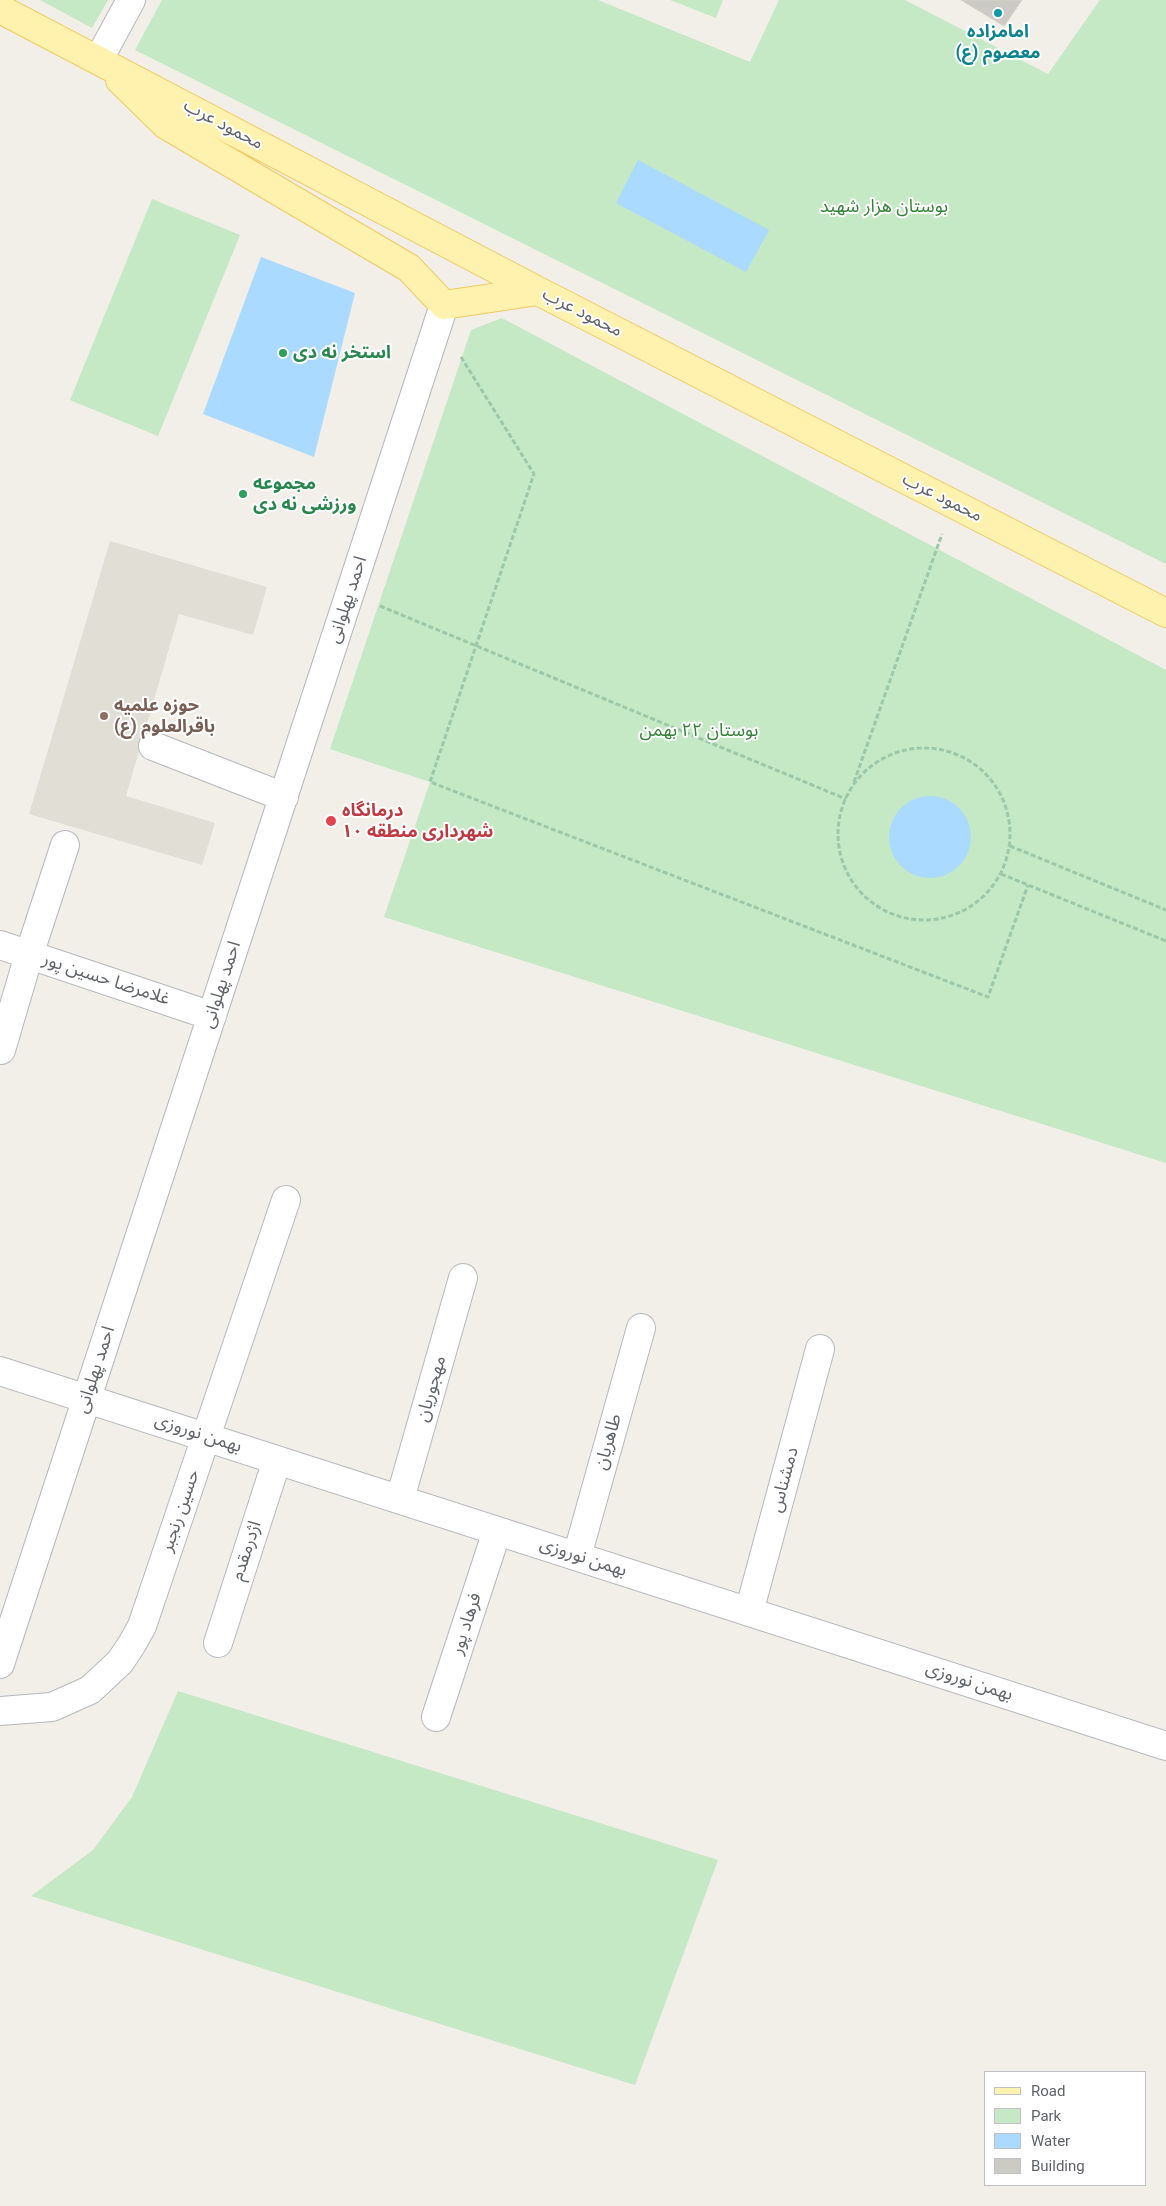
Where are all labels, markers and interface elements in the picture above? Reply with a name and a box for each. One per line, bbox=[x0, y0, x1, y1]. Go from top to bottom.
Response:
marker: امامزاده معصوم (ع) bbox=[992, 7, 1004, 19]
place label: امامزاده معصوم (ع) bbox=[955, 21, 1041, 64]
street label: محمود عرب bbox=[180, 95, 266, 155]
park label: بوستان هزار شهید bbox=[820, 196, 948, 218]
street label: محمود عرب bbox=[538, 284, 626, 342]
place label: استخر نه دی bbox=[293, 342, 391, 364]
marker: استخر نه دی bbox=[277, 347, 289, 359]
street label: محمود عرب bbox=[898, 469, 986, 527]
place label: مجموعه ورزشی نه دی bbox=[253, 473, 356, 516]
marker: مجموعه ورزشی نه دی bbox=[237, 488, 249, 500]
street label: احمد پهلوانی bbox=[324, 554, 372, 646]
place label: حوزه علمیه باقرالعلوم (ع) bbox=[114, 695, 215, 738]
marker: حوزه علمیه باقرالعلوم (ع) bbox=[98, 710, 110, 722]
park label: بوستان ۲۲ بهمن bbox=[640, 720, 758, 742]
place label: درمانگاه شهرداری منطقه ۱۰ bbox=[342, 800, 493, 842]
marker: درمانگاه شهرداری منطقه ۱۰ bbox=[324, 814, 338, 828]
street label: احمد پهلوانی bbox=[198, 939, 246, 1031]
street label: غلامرضا حسین پور bbox=[40, 949, 172, 1011]
street label: احمد پهلوانی bbox=[72, 1324, 120, 1416]
street label: مهجوریان bbox=[412, 1354, 452, 1424]
street label: بهمن نوروزی bbox=[152, 1410, 244, 1458]
street label: طاهریان bbox=[591, 1411, 627, 1473]
street label: دمشناس bbox=[766, 1445, 804, 1515]
street label: حسین رنجبر bbox=[157, 1467, 205, 1555]
street label: اژدرمقدم bbox=[227, 1518, 267, 1584]
street label: بهمن نوروزی bbox=[537, 1534, 629, 1582]
street label: فرهاد پور bbox=[447, 1590, 487, 1658]
street label: بهمن نوروزی bbox=[923, 1658, 1015, 1706]
legend bbox=[984, 2071, 1146, 2186]
text: Road bbox=[1031, 2082, 1065, 2100]
text: Park bbox=[1031, 2107, 1061, 2125]
text: Water bbox=[1031, 2132, 1070, 2150]
text: Building bbox=[1031, 2157, 1085, 2175]

